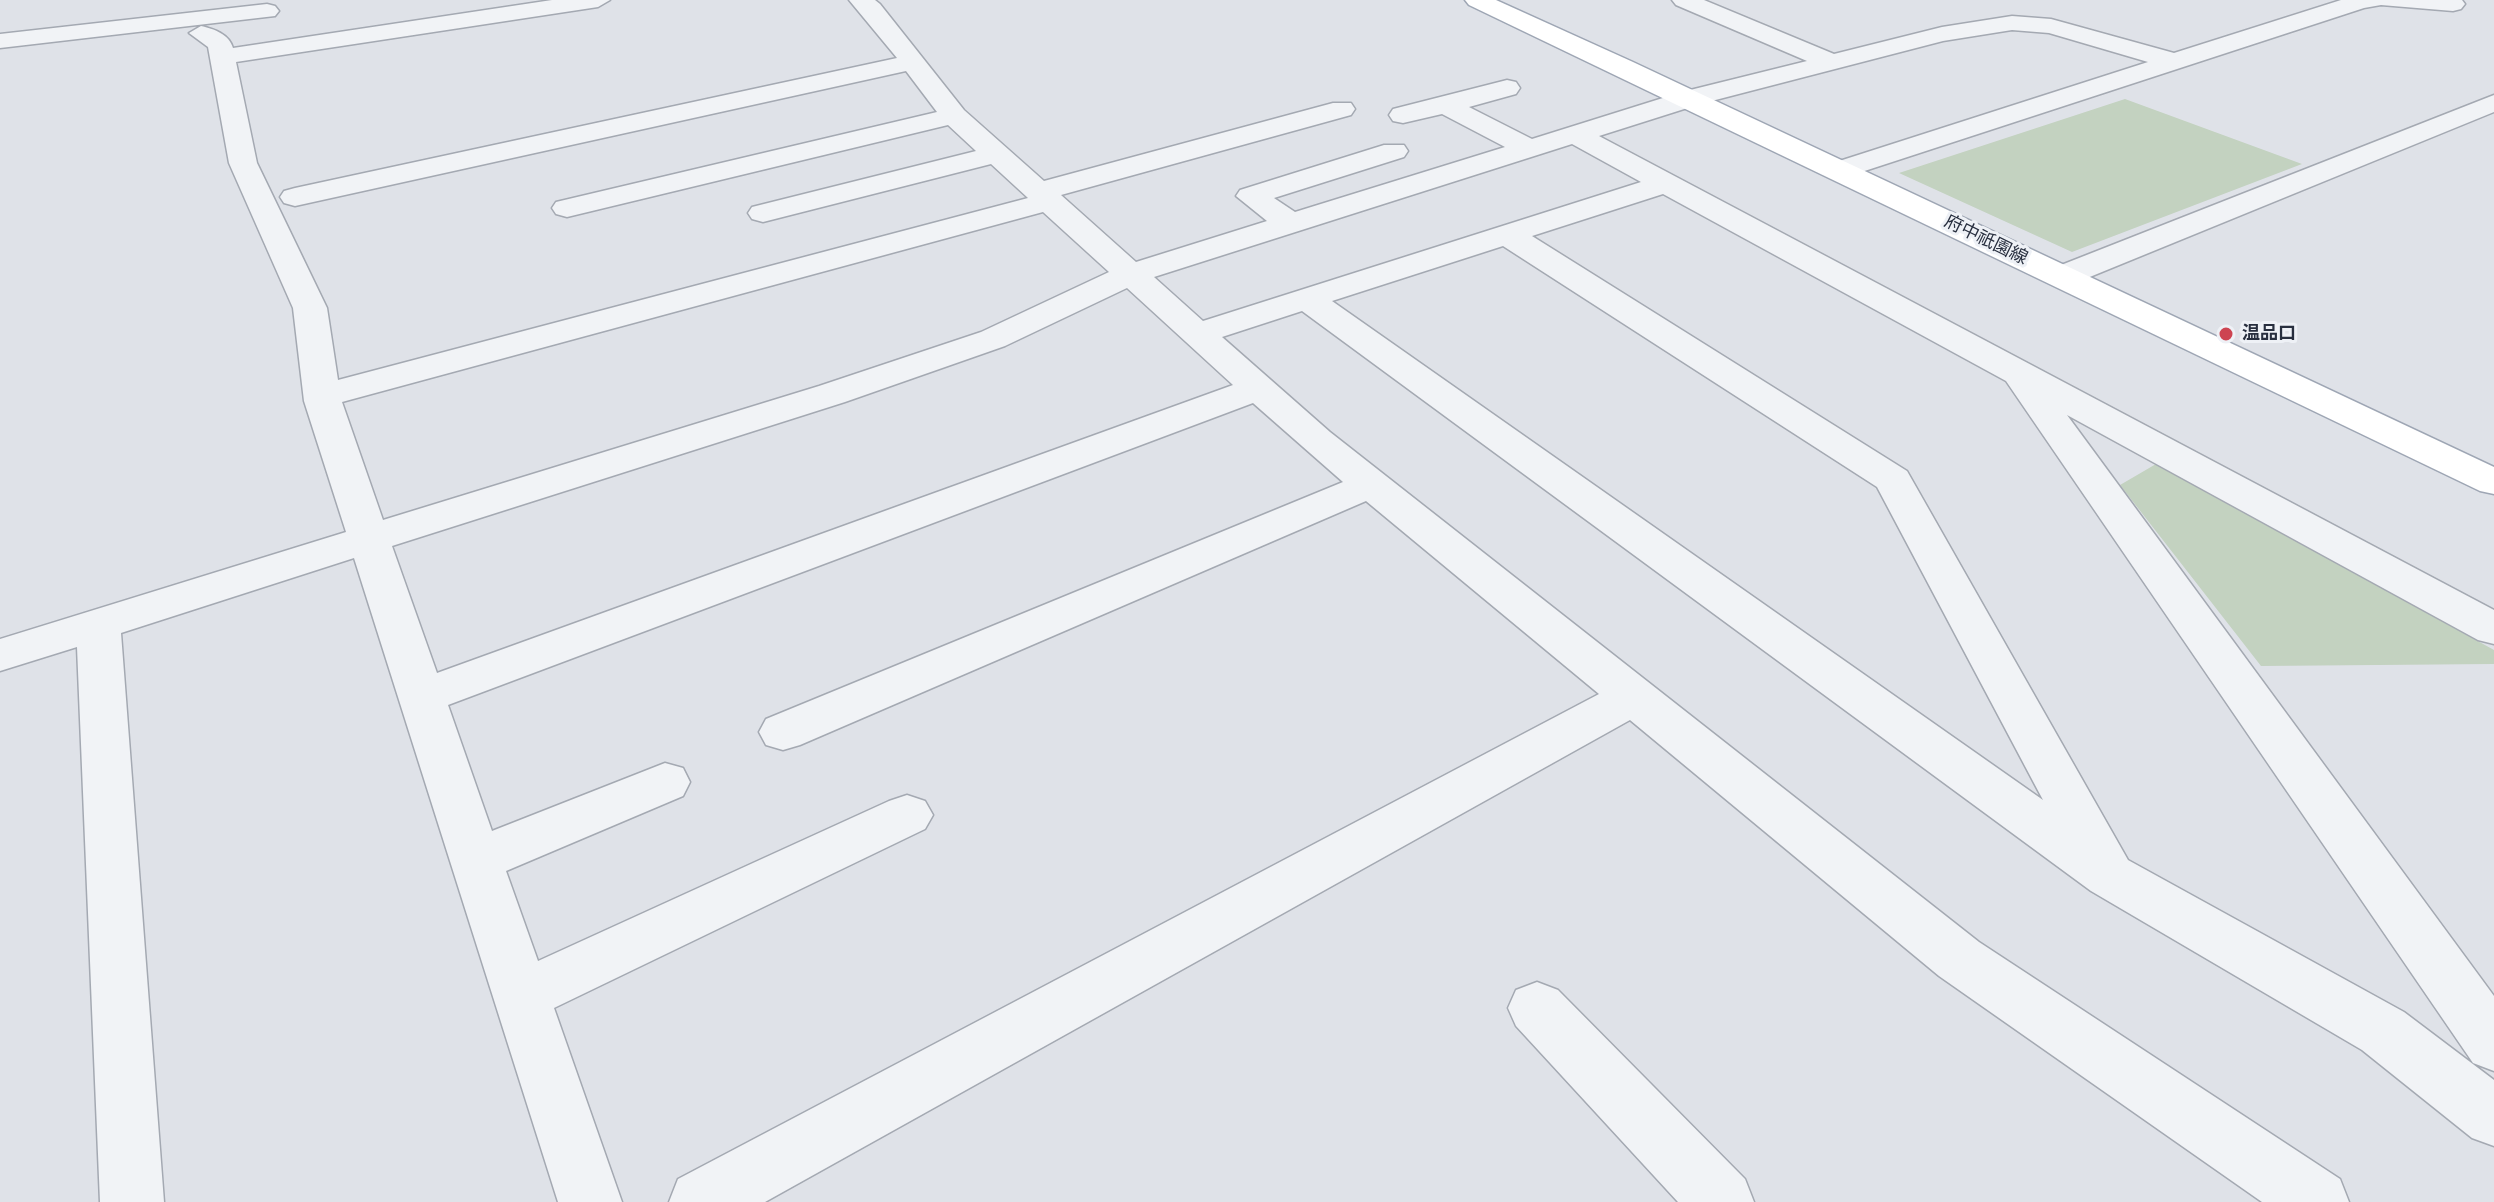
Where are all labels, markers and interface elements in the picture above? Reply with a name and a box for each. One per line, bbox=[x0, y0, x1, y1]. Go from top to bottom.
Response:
street label: 府中祇園線 bbox=[1941, 211, 2031, 269]
place label: 温品口 bbox=[2242, 323, 2296, 345]
marker: 温品口 bbox=[2217, 325, 2235, 343]

